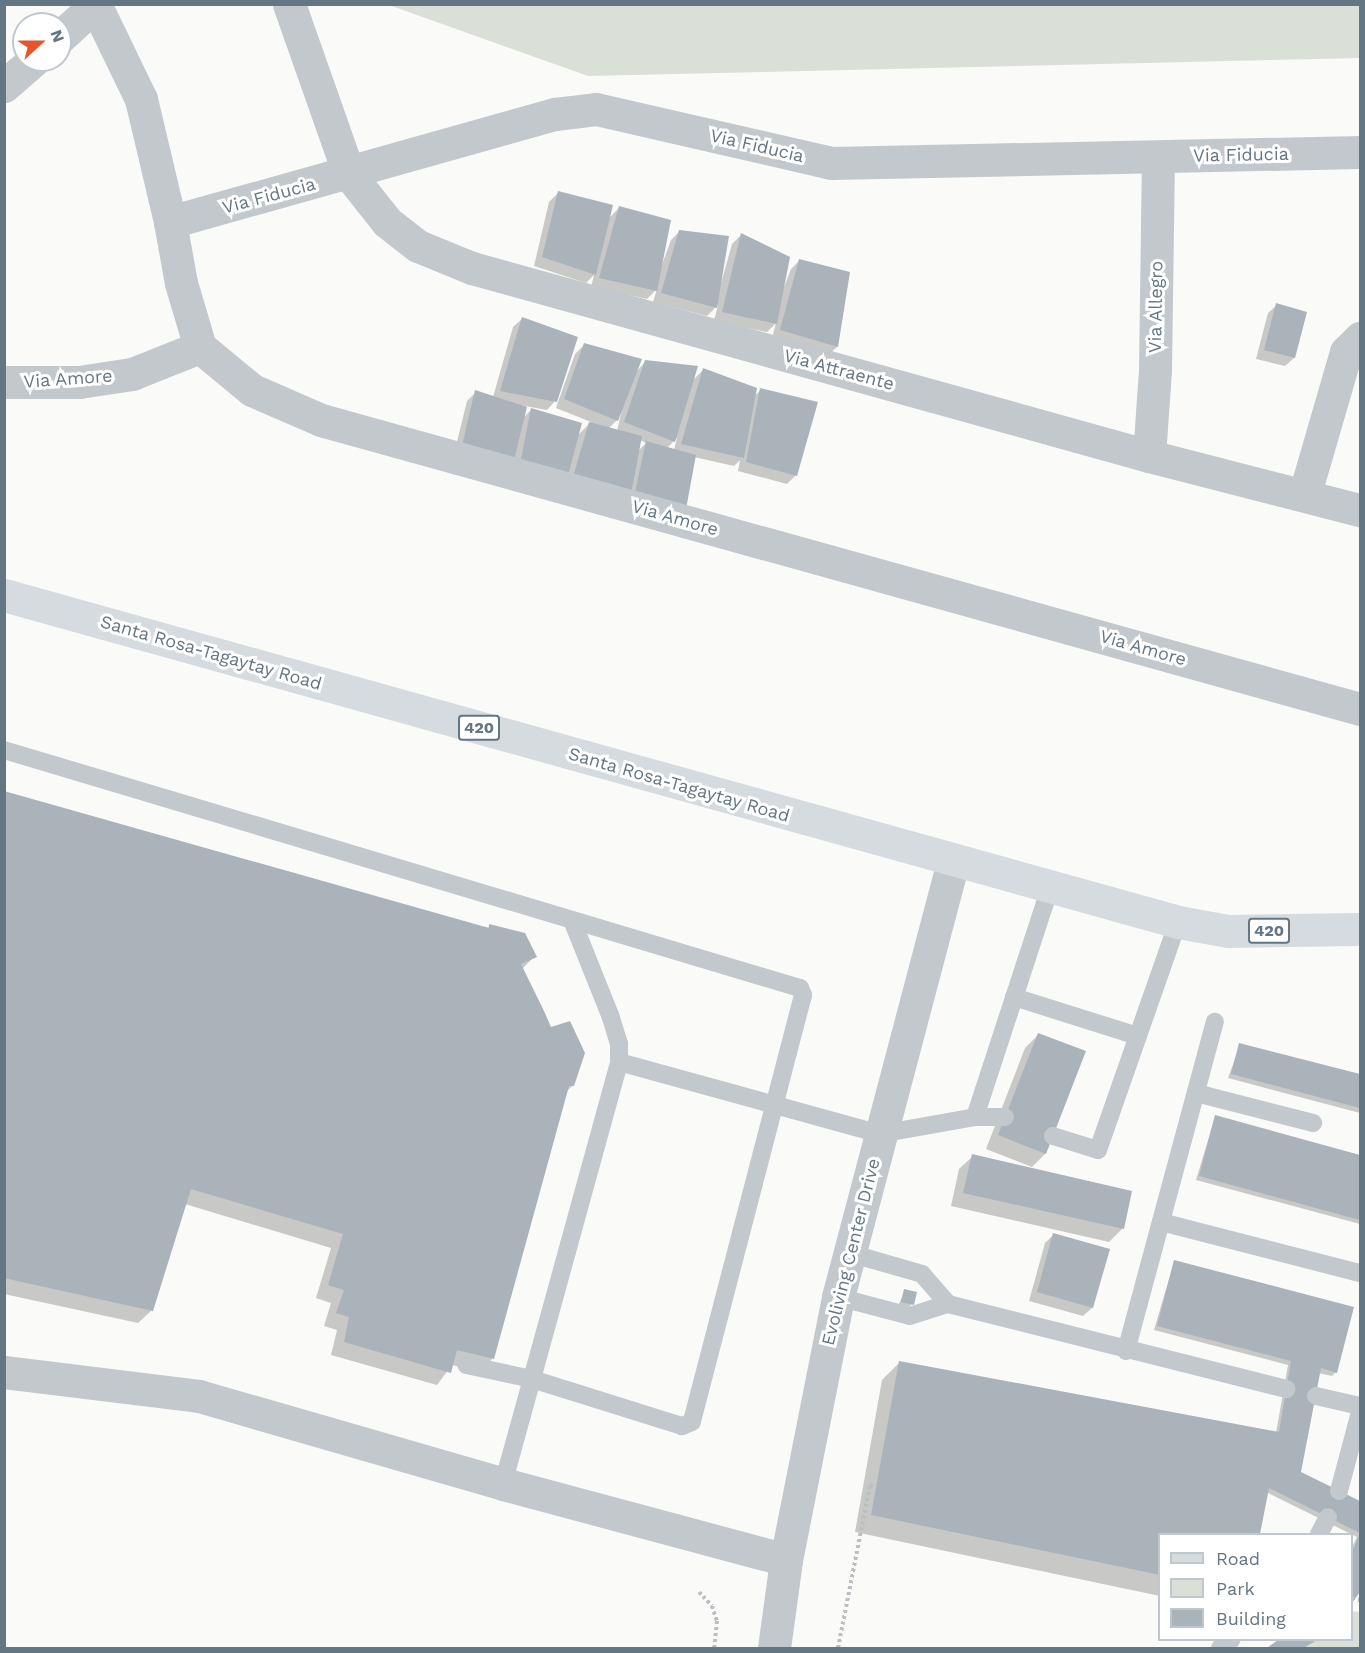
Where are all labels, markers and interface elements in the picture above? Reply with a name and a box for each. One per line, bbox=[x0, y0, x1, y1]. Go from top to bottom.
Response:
north arrow bbox=[12, 12, 72, 72]
text: N bbox=[46, 27, 68, 45]
street label: Via Fiducia bbox=[708, 125, 806, 167]
street label: Via Fiducia bbox=[1193, 143, 1289, 167]
street label: Via Fiducia bbox=[220, 173, 318, 219]
street label: Via Allegro bbox=[1144, 260, 1168, 354]
street label: Via Attraente bbox=[781, 345, 897, 395]
street label: Via Amore bbox=[22, 365, 114, 393]
street label: Via Amore bbox=[629, 495, 721, 541]
street label: Santa Rosa-Tagaytay Road bbox=[97, 611, 325, 695]
street label: Via Amore bbox=[1097, 625, 1189, 671]
road number: 420 bbox=[458, 715, 500, 741]
street label: Santa Rosa-Tagaytay Road bbox=[565, 743, 793, 827]
road number: 420 bbox=[1248, 918, 1290, 944]
street label: Evoliving Center Drive bbox=[817, 1156, 885, 1348]
legend bbox=[1158, 1533, 1353, 1641]
text: Road bbox=[1216, 1548, 1260, 1569]
text: Park bbox=[1216, 1578, 1255, 1599]
text: Building bbox=[1216, 1608, 1286, 1629]

